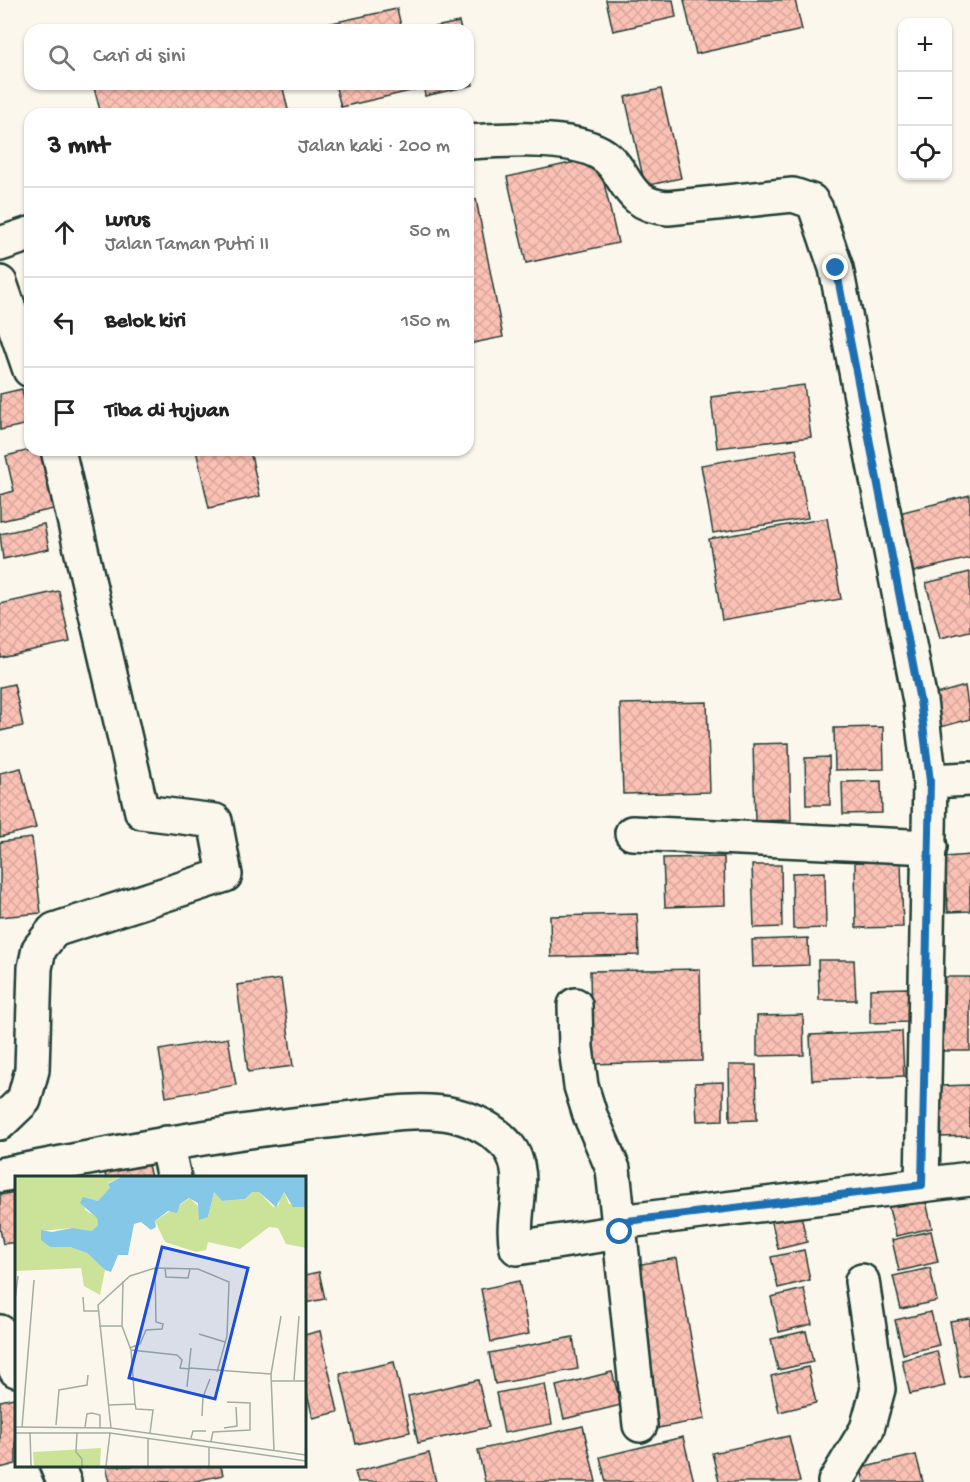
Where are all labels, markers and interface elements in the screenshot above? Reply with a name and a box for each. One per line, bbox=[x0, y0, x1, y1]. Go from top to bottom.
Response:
map controls bbox=[898, 18, 952, 180]
button: + bbox=[898, 18, 952, 72]
search box bbox=[24, 24, 474, 90]
icon: search bbox=[45, 41, 78, 74]
text: Cari di sini bbox=[93, 44, 186, 70]
button: − bbox=[898, 72, 952, 126]
button: locate bbox=[898, 126, 952, 180]
text: 3 mnt bbox=[48, 132, 109, 163]
text: Jalan kaki · 200 m bbox=[298, 136, 450, 159]
text: Lurus bbox=[105, 208, 150, 234]
icon: ahead bbox=[48, 216, 81, 249]
text: 50 m bbox=[409, 221, 450, 244]
text: Jalan Taman Putri II bbox=[105, 234, 269, 257]
route end bbox=[822, 254, 848, 280]
icon: left bbox=[48, 306, 81, 339]
text: Belok kiri bbox=[105, 309, 186, 335]
text: 150 m bbox=[401, 311, 450, 334]
icon: arrive bbox=[48, 396, 81, 429]
text: Tiba di tujuan bbox=[105, 399, 229, 425]
inset map bbox=[15, 1176, 306, 1467]
route start bbox=[606, 1218, 632, 1244]

